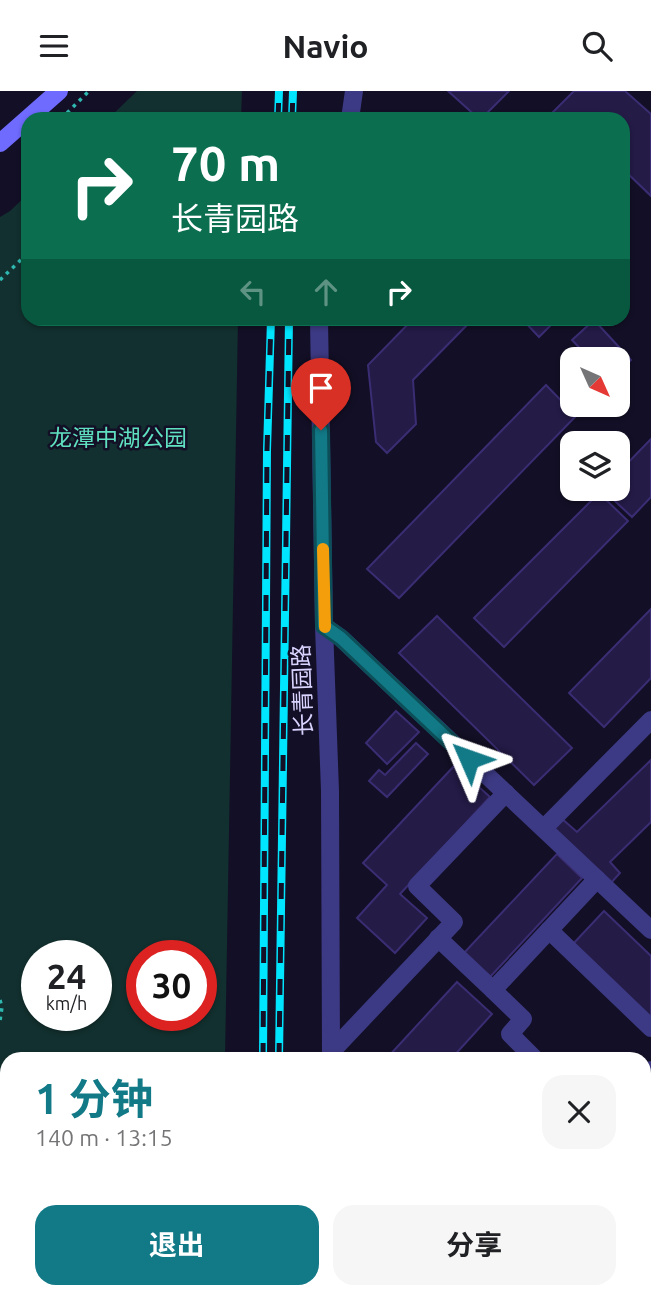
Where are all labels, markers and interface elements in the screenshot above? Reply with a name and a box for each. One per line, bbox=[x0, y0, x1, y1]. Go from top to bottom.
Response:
icon: menu bbox=[35, 27, 73, 65]
icon: search bbox=[578, 27, 616, 65]
text: Navio bbox=[282, 28, 369, 64]
text: 70 m bbox=[171, 135, 280, 190]
icon: right bbox=[56, 140, 147, 231]
text: 长青园路 bbox=[171, 200, 299, 236]
icon: left bbox=[234, 273, 272, 311]
icon: ahead bbox=[307, 273, 345, 311]
icon: right bbox=[380, 273, 418, 311]
north arrow bbox=[560, 347, 630, 417]
map controls bbox=[560, 347, 630, 501]
pin bbox=[291, 358, 351, 430]
icon: arrive bbox=[302, 369, 340, 407]
park label: 龙潭中湖公园 bbox=[49, 425, 187, 450]
button: layers bbox=[560, 431, 630, 501]
street label: 长青园路 bbox=[288, 644, 316, 736]
position arrow bbox=[432, 722, 506, 796]
speed limit sign: 30 bbox=[126, 940, 217, 1031]
text: 24 bbox=[47, 956, 86, 996]
text: km/h bbox=[46, 993, 87, 1013]
text: 1 分钟 bbox=[35, 1075, 153, 1122]
button: close bbox=[542, 1075, 616, 1149]
text: 140 m · 13:15 bbox=[35, 1125, 173, 1150]
button: 退出 bbox=[35, 1205, 319, 1285]
button: 分享 bbox=[333, 1205, 616, 1285]

